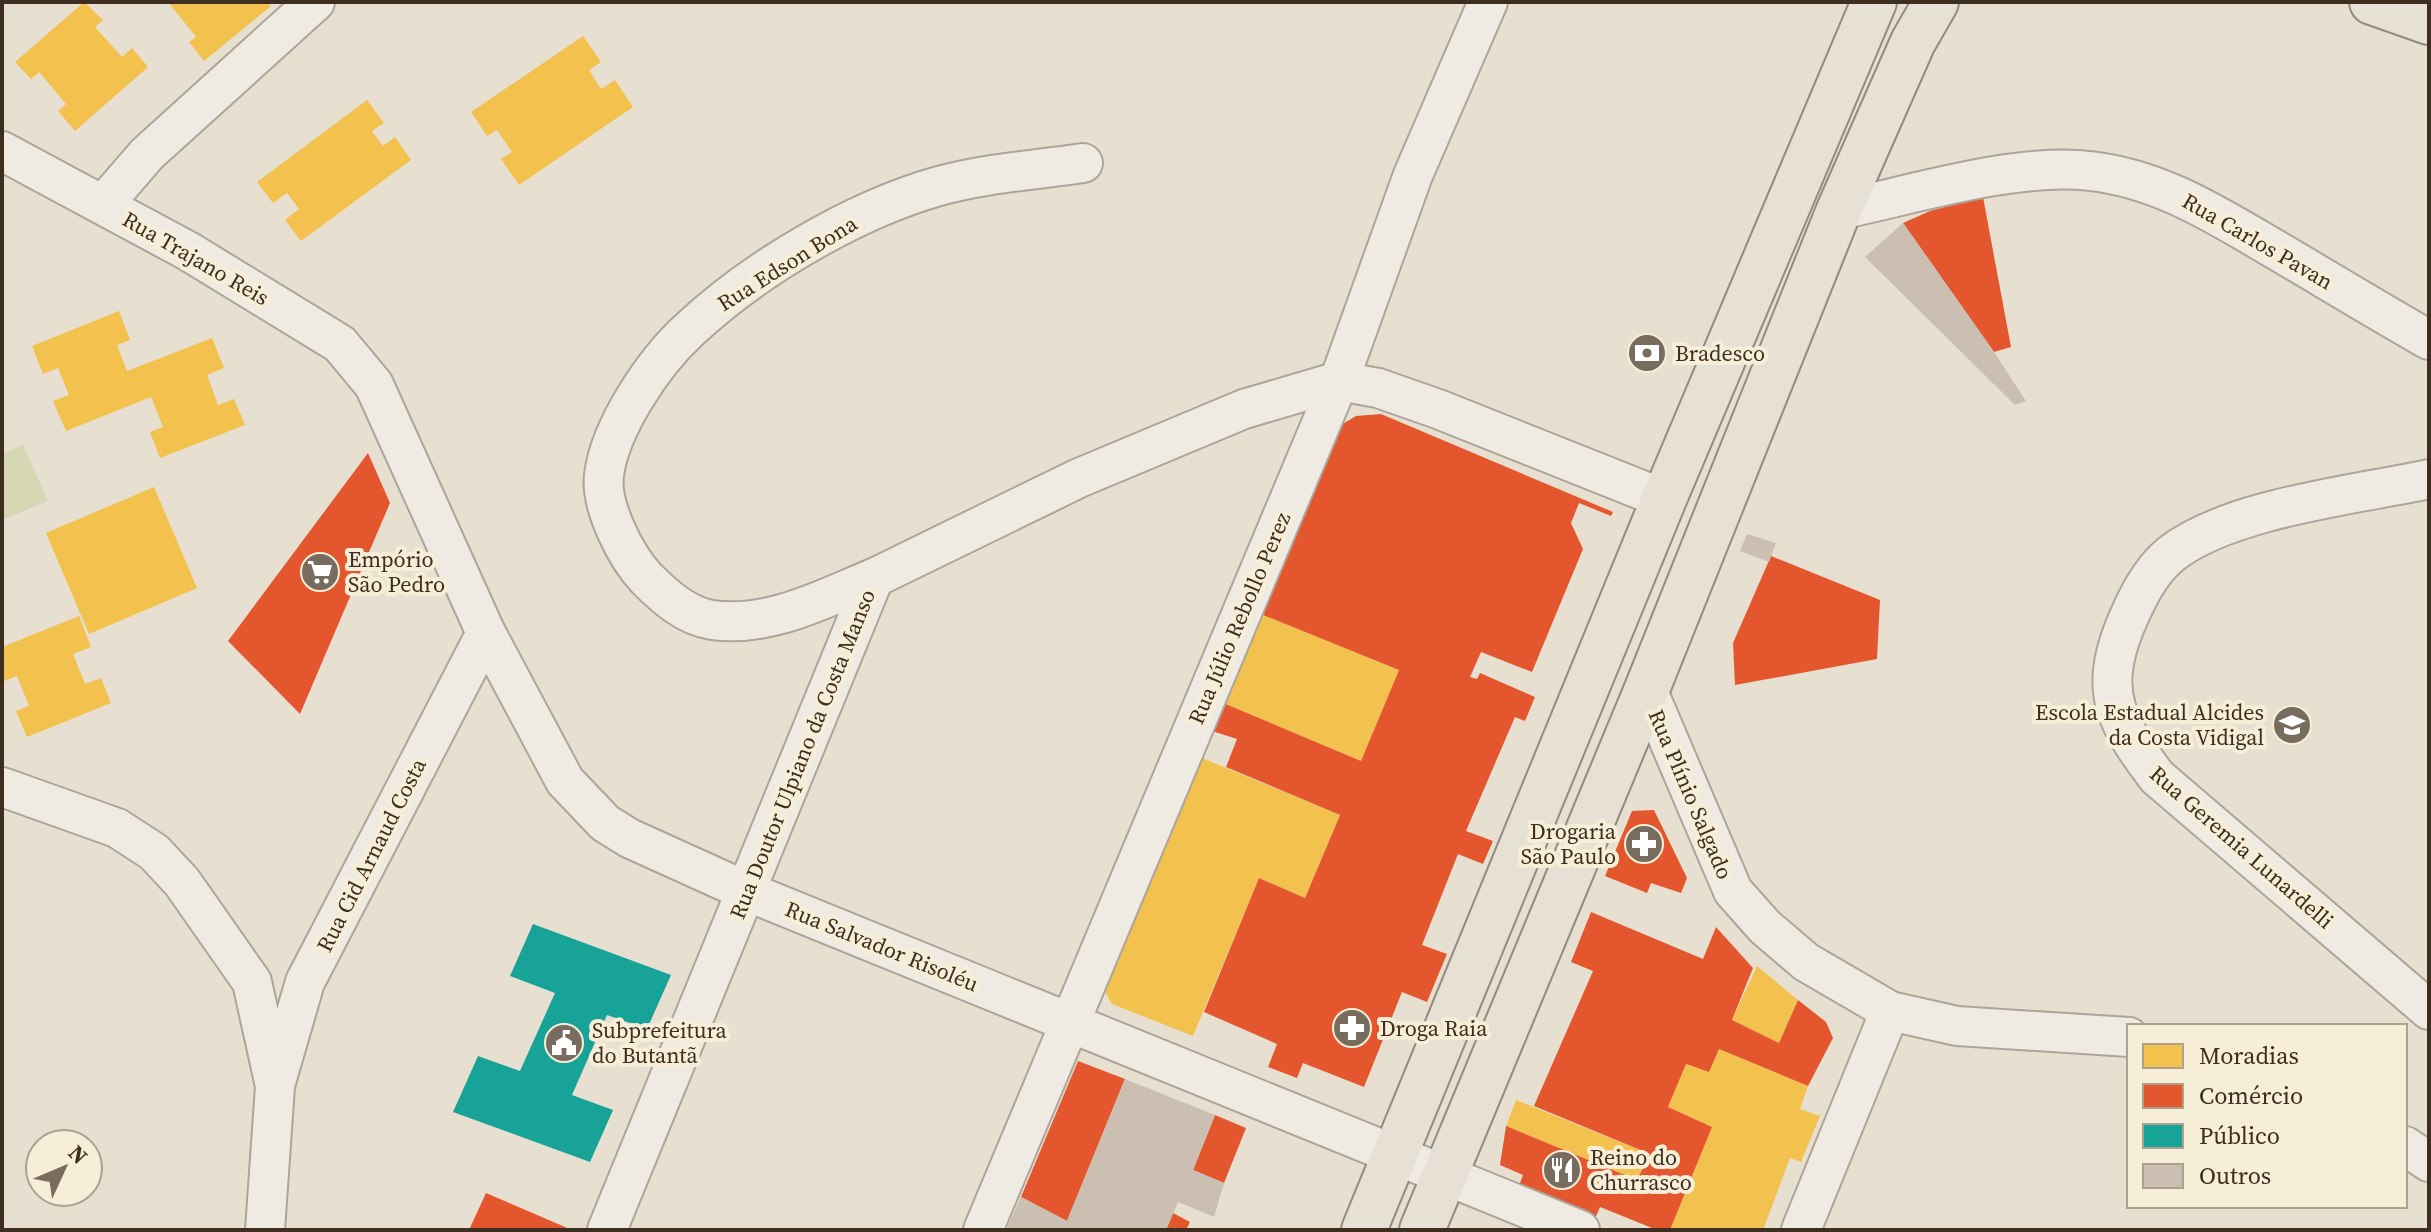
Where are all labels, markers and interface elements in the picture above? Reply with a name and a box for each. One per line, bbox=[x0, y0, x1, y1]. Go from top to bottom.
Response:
street label: Rua Carlos Pavan bbox=[2177, 186, 2339, 296]
street label: Rua Trajano Reis bbox=[117, 204, 275, 312]
street label: Rua Edson Bona bbox=[711, 208, 863, 318]
bank icon: Bradesco bbox=[1626, 332, 1668, 374]
place label: Bradesco bbox=[1675, 338, 1765, 368]
street label: Rua Júlio Rebollo Perez bbox=[1181, 507, 1297, 729]
place label: Empório São Pedro bbox=[348, 544, 445, 599]
supermarket icon: Empório São Pedro bbox=[299, 551, 341, 593]
street label: Rua Doutor Ulpiano da Costa Manso bbox=[722, 585, 882, 923]
place label: Escola Estadual Alcides da Costa Vidigal bbox=[2035, 697, 2264, 752]
street label: Rua Plínio Salgado bbox=[1642, 704, 1740, 884]
school or university icon: Escola Estadual Alcides da Costa Vidigal bbox=[2271, 704, 2313, 746]
street label: Rua Cid Arnaud Costa bbox=[309, 752, 433, 957]
street label: Rua Geremia Lunardelli bbox=[2144, 759, 2340, 935]
place label: Drogaria São Paulo bbox=[1521, 816, 1617, 871]
pharmacy icon: Drogaria São Paulo bbox=[1623, 823, 1665, 865]
street label: Rua Salvador Risoléu bbox=[781, 894, 983, 999]
pharmacy icon: Droga Raia bbox=[1331, 1007, 1373, 1049]
place label: Droga Raia bbox=[1380, 1013, 1488, 1043]
place label: Subprefeitura do Butantã bbox=[592, 1015, 728, 1070]
public building icon: Subprefeitura do Butantã bbox=[543, 1022, 585, 1064]
legend bbox=[2127, 1024, 2407, 1208]
text: Moradias bbox=[2199, 1039, 2299, 1072]
text: Comércio bbox=[2199, 1079, 2303, 1112]
text: Público bbox=[2199, 1119, 2280, 1152]
north arrow bbox=[24, 1128, 104, 1208]
text: N bbox=[62, 1138, 95, 1170]
place label: Reino do Churrasco bbox=[1590, 1142, 1692, 1197]
restaurant icon: Reino do Churrasco bbox=[1541, 1149, 1583, 1191]
text: Outros bbox=[2199, 1159, 2271, 1192]

